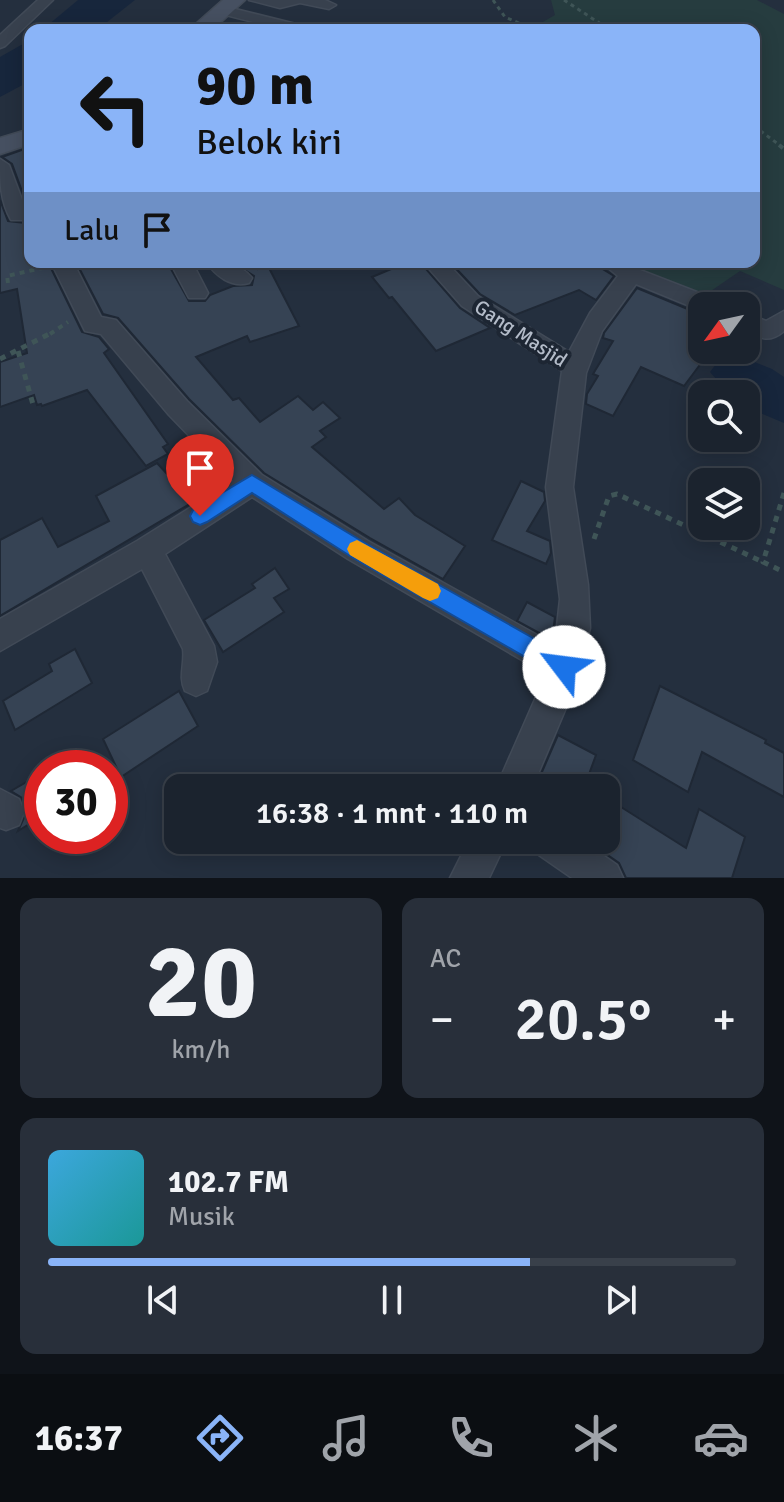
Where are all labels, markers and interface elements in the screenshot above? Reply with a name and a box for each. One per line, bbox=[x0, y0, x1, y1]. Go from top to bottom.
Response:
text: 90 m bbox=[196, 51, 314, 120]
icon: left bbox=[64, 56, 168, 160]
text: Belok kiri bbox=[196, 120, 342, 165]
icon: arrive bbox=[135, 208, 179, 252]
text: Lalu bbox=[64, 212, 119, 249]
north arrow bbox=[688, 292, 760, 364]
map controls bbox=[688, 292, 760, 540]
street label: Gang Masjid bbox=[470, 294, 572, 373]
button: search bbox=[688, 380, 760, 452]
pin bbox=[166, 434, 234, 516]
icon: arrive bbox=[178, 446, 222, 490]
button: layers bbox=[688, 468, 760, 540]
position arrow bbox=[522, 625, 606, 709]
speed limit sign: 30 bbox=[24, 750, 128, 854]
text: 16:38 · 1 mnt · 110 m bbox=[256, 795, 528, 832]
text: 20 bbox=[145, 918, 257, 1046]
text: AC bbox=[430, 943, 461, 975]
text: 20.5° bbox=[515, 983, 651, 1057]
text: − bbox=[430, 993, 454, 1047]
text: + bbox=[712, 993, 736, 1047]
text: km/h bbox=[172, 1034, 230, 1066]
text: 102.7 FM bbox=[168, 1164, 289, 1201]
text: Musik bbox=[168, 1201, 235, 1233]
icon: previous bbox=[141, 1278, 185, 1322]
icon: pause bbox=[370, 1278, 414, 1322]
icon: next bbox=[599, 1278, 643, 1322]
icon: directions bbox=[192, 1410, 248, 1466]
icon: music bbox=[318, 1410, 374, 1466]
icon: phone bbox=[443, 1410, 499, 1466]
icon: climate bbox=[568, 1410, 624, 1466]
icon: car bbox=[693, 1410, 749, 1466]
text: 16:37 bbox=[35, 1416, 123, 1461]

